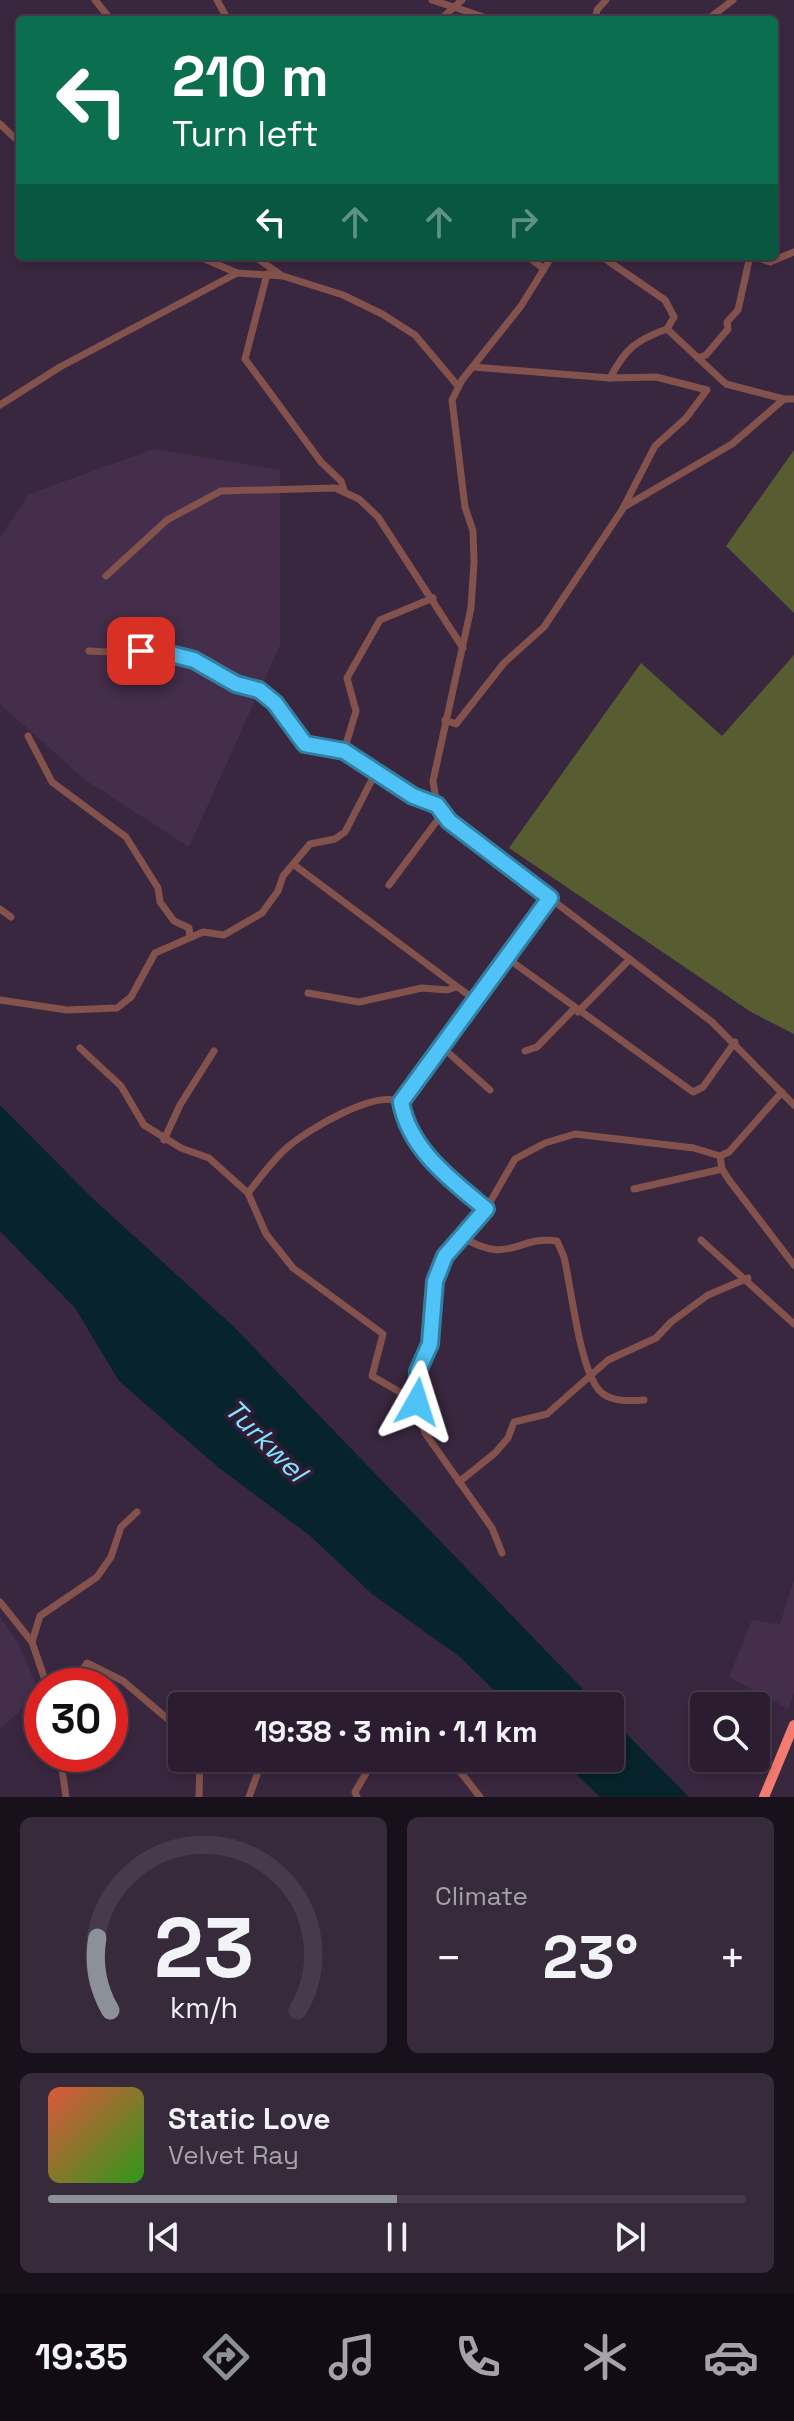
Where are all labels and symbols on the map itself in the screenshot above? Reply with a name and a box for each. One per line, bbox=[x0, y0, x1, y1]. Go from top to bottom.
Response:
pin bbox=[107, 617, 175, 685]
position arrow bbox=[375, 1360, 459, 1444]
water label: Turkwel bbox=[217, 1391, 317, 1491]
speed limit sign: 30 bbox=[24, 1668, 128, 1772]

